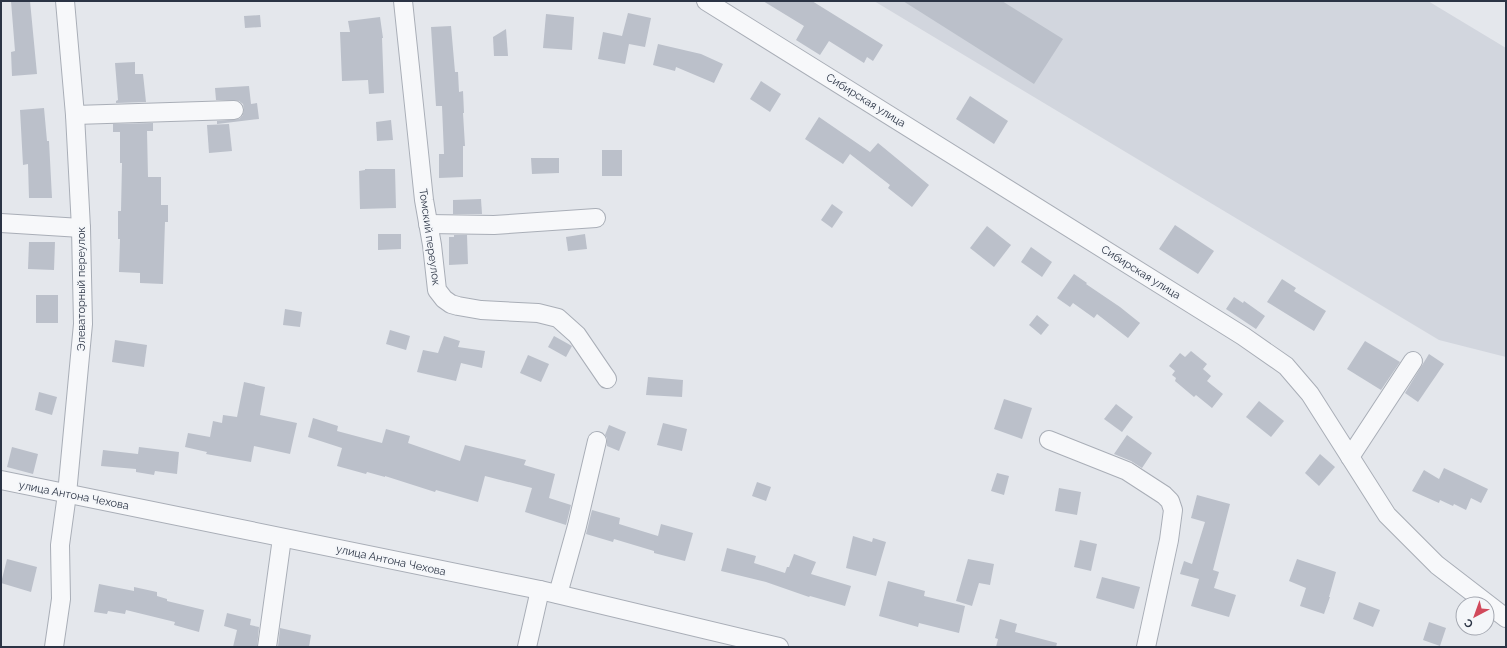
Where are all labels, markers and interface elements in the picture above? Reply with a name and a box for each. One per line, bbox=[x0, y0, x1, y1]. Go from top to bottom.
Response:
street label: Сибирская улица bbox=[824, 71, 908, 130]
street label: Томский переулок bbox=[416, 188, 443, 287]
street label: Элеваторный переулок bbox=[75, 227, 88, 351]
street label: Сибирская улица bbox=[1099, 243, 1183, 302]
street label: улица Антона Чехова bbox=[18, 478, 130, 513]
street label: улица Антона Чехова bbox=[335, 542, 447, 578]
north arrow bbox=[1455, 596, 1495, 636]
text: С bbox=[1461, 615, 1476, 631]

